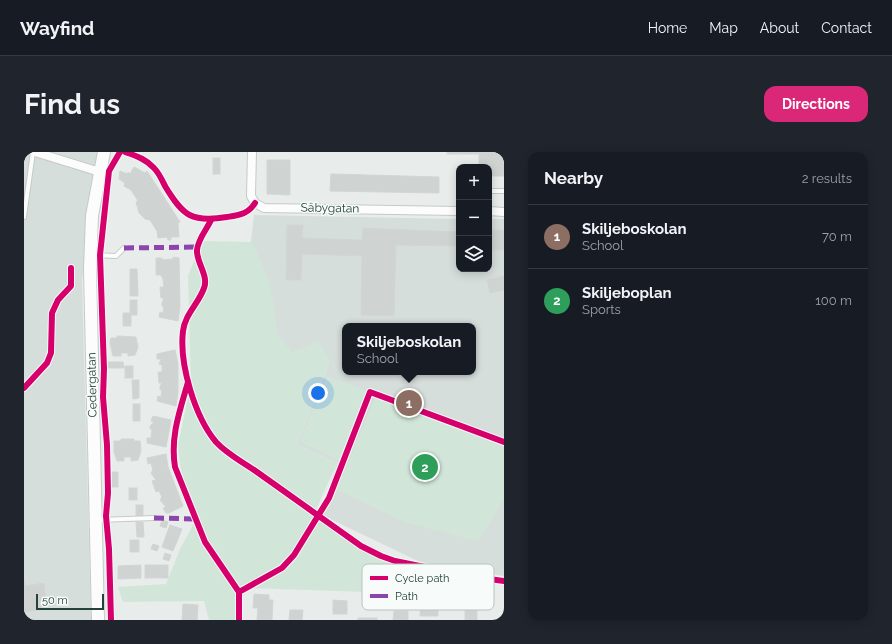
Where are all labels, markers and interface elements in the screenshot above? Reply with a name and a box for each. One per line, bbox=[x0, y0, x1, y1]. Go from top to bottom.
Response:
text: Wayfind bbox=[20, 17, 94, 39]
text: Home bbox=[648, 20, 687, 36]
text: Map bbox=[709, 20, 738, 36]
text: About bbox=[760, 20, 799, 36]
text: Contact bbox=[821, 20, 872, 36]
button: Directions bbox=[764, 86, 868, 122]
text: Find us bbox=[24, 88, 120, 121]
map controls bbox=[456, 164, 492, 272]
button: + bbox=[456, 164, 492, 200]
text: Nearby bbox=[544, 168, 603, 188]
text: 2 results bbox=[802, 171, 852, 186]
street label: Säbygatan bbox=[300, 200, 360, 216]
button: − bbox=[456, 200, 492, 236]
text: Skiljeboskolan bbox=[582, 220, 687, 238]
text: 1 bbox=[554, 229, 560, 244]
text: 70 m bbox=[822, 229, 852, 244]
button: layers bbox=[456, 236, 492, 272]
text: School bbox=[582, 238, 624, 253]
text: Skiljeboplan bbox=[582, 284, 672, 302]
text: 2 bbox=[553, 293, 561, 308]
text: 100 m bbox=[815, 293, 852, 308]
text: Sports bbox=[582, 302, 621, 317]
popup bbox=[342, 323, 476, 375]
text: Skiljeboskolan bbox=[357, 333, 461, 351]
text: School bbox=[357, 351, 398, 366]
street label: Cedergatan bbox=[84, 352, 100, 418]
your location bbox=[308, 383, 328, 403]
pin: 1 bbox=[396, 388, 422, 418]
pin: 2 bbox=[412, 452, 438, 482]
legend bbox=[362, 564, 494, 610]
text: Cycle path bbox=[395, 572, 449, 585]
text: Path bbox=[395, 590, 418, 603]
scale bar bbox=[36, 592, 104, 611]
text: 50 m bbox=[42, 594, 68, 607]

